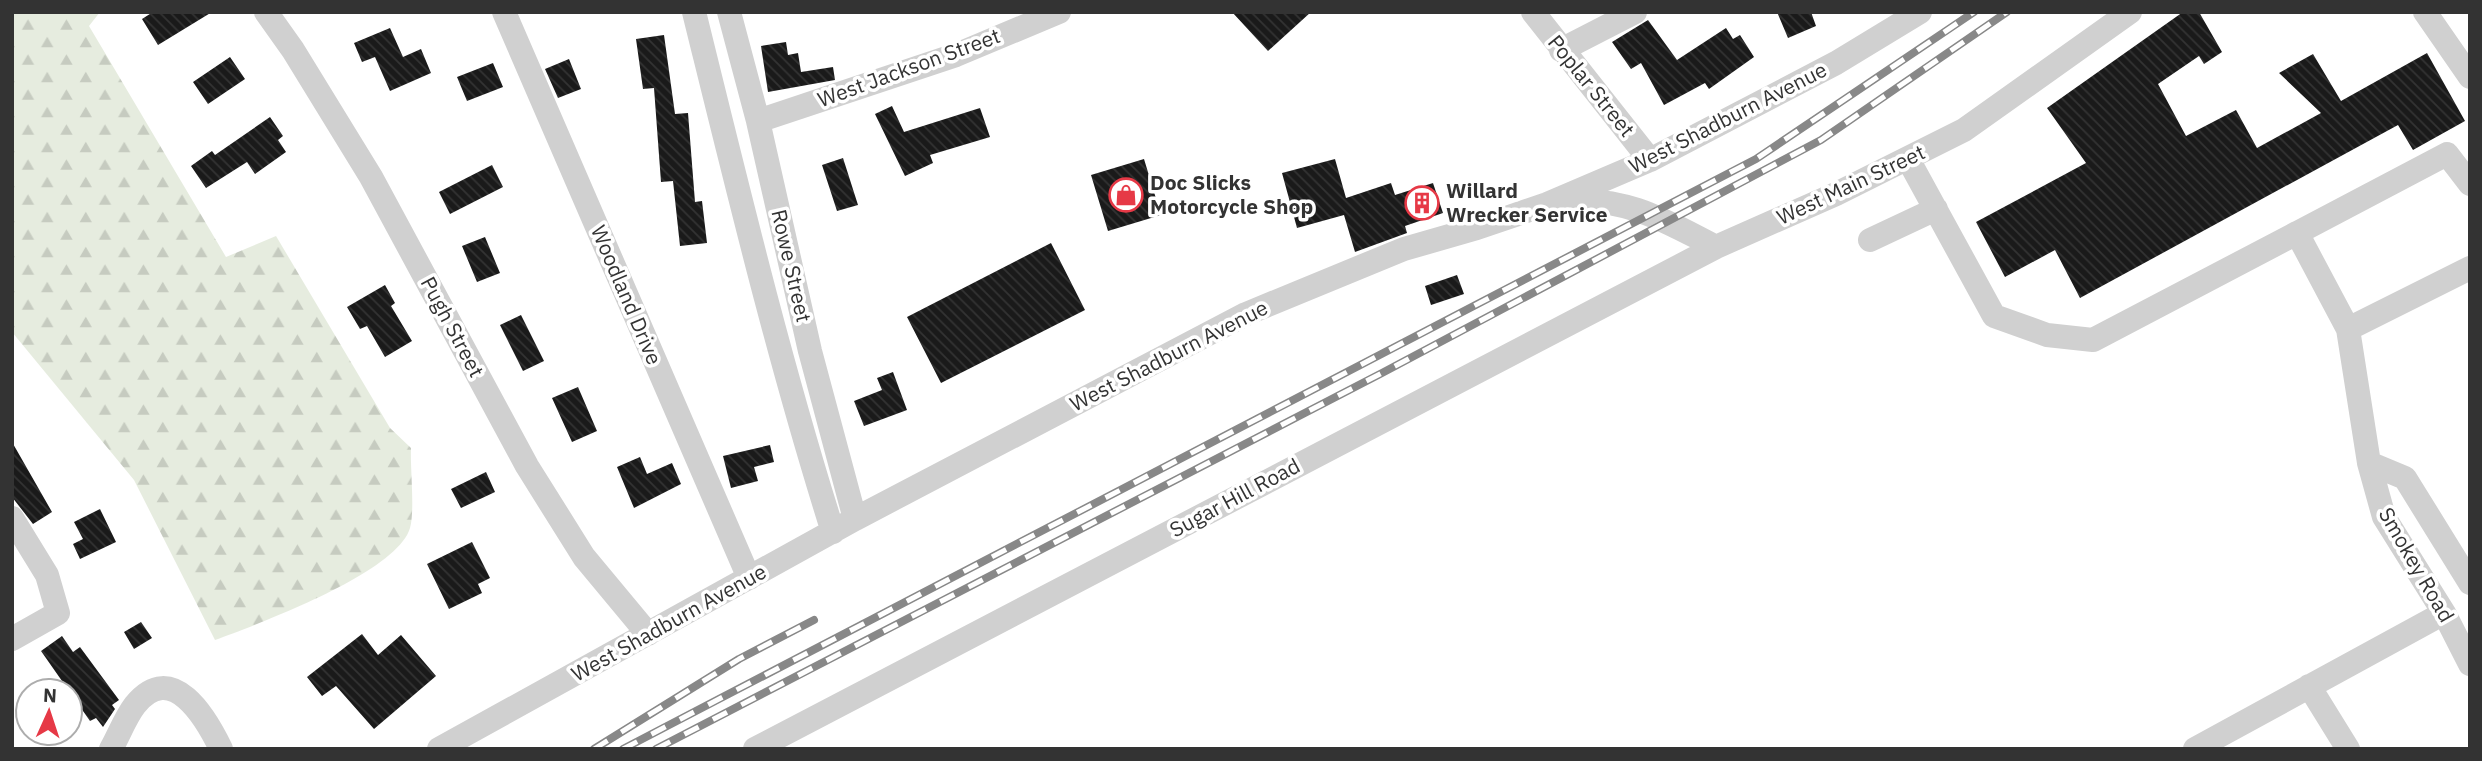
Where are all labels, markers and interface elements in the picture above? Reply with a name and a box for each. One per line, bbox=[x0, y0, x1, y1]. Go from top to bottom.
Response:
street label: West Jackson Street bbox=[814, 21, 1004, 113]
street label: Poplar Street bbox=[1542, 29, 1641, 142]
street label: West Shadburn Avenue bbox=[1624, 55, 1831, 179]
street label: West Main Street bbox=[1772, 138, 1929, 231]
place label: Doc Slicks Motorcycle Shop bbox=[1150, 168, 1313, 220]
shop icon: Doc Slicks Motorcycle Shop bbox=[1107, 176, 1145, 214]
place label: Willard Wrecker Service bbox=[1446, 176, 1608, 228]
building icon: Willard Wrecker Service bbox=[1403, 184, 1441, 222]
street label: Rowe Street bbox=[765, 207, 819, 325]
street label: Woodland Drive bbox=[585, 221, 669, 369]
street label: Pugh Street bbox=[415, 271, 491, 382]
street label: West Shadburn Avenue bbox=[1065, 293, 1272, 417]
street label: Sugar Hill Road bbox=[1165, 451, 1305, 543]
street label: Smokey Road bbox=[2373, 502, 2461, 627]
street label: West Shadburn Avenue bbox=[566, 557, 771, 687]
north arrow bbox=[14, 677, 84, 747]
text: N bbox=[42, 683, 57, 707]

